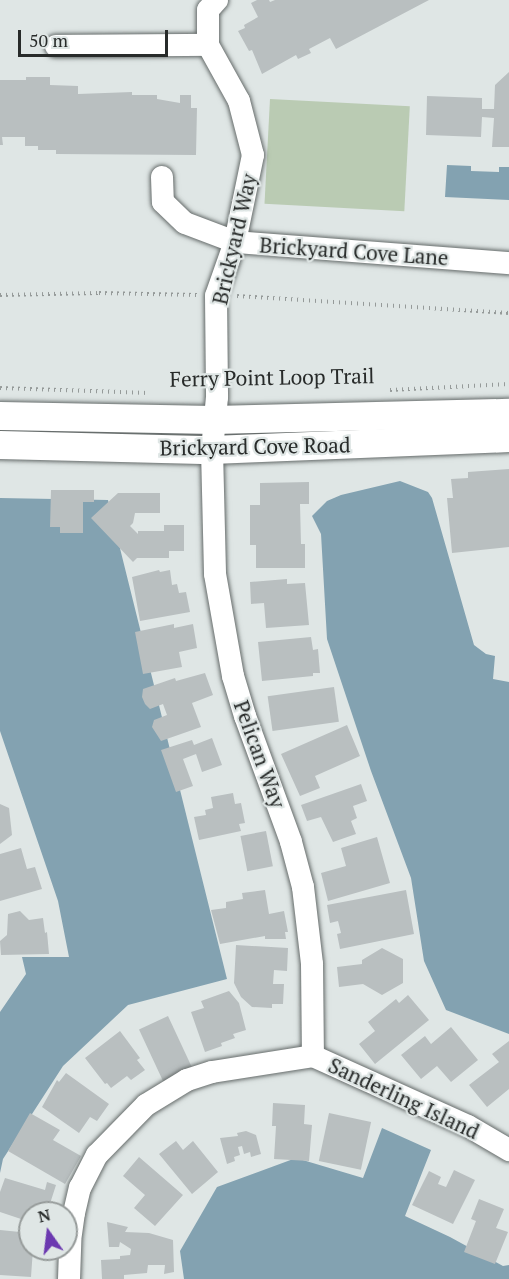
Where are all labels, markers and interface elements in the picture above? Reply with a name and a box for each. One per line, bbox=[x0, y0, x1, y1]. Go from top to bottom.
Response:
scale bar bbox=[21, 18, 171, 56]
text: 50 m bbox=[29, 28, 68, 52]
street label: Brickyard Way bbox=[207, 171, 261, 307]
street label: Brickyard Cove Lane bbox=[259, 232, 449, 270]
street label: Ferry Point Loop Trail bbox=[169, 363, 375, 391]
street label: Brickyard Cove Road bbox=[159, 432, 351, 460]
street label: Pelican Way bbox=[229, 697, 291, 811]
street label: Sanderling Island bbox=[325, 1052, 483, 1144]
north arrow bbox=[18, 1201, 78, 1261]
text: N bbox=[36, 1203, 53, 1228]

